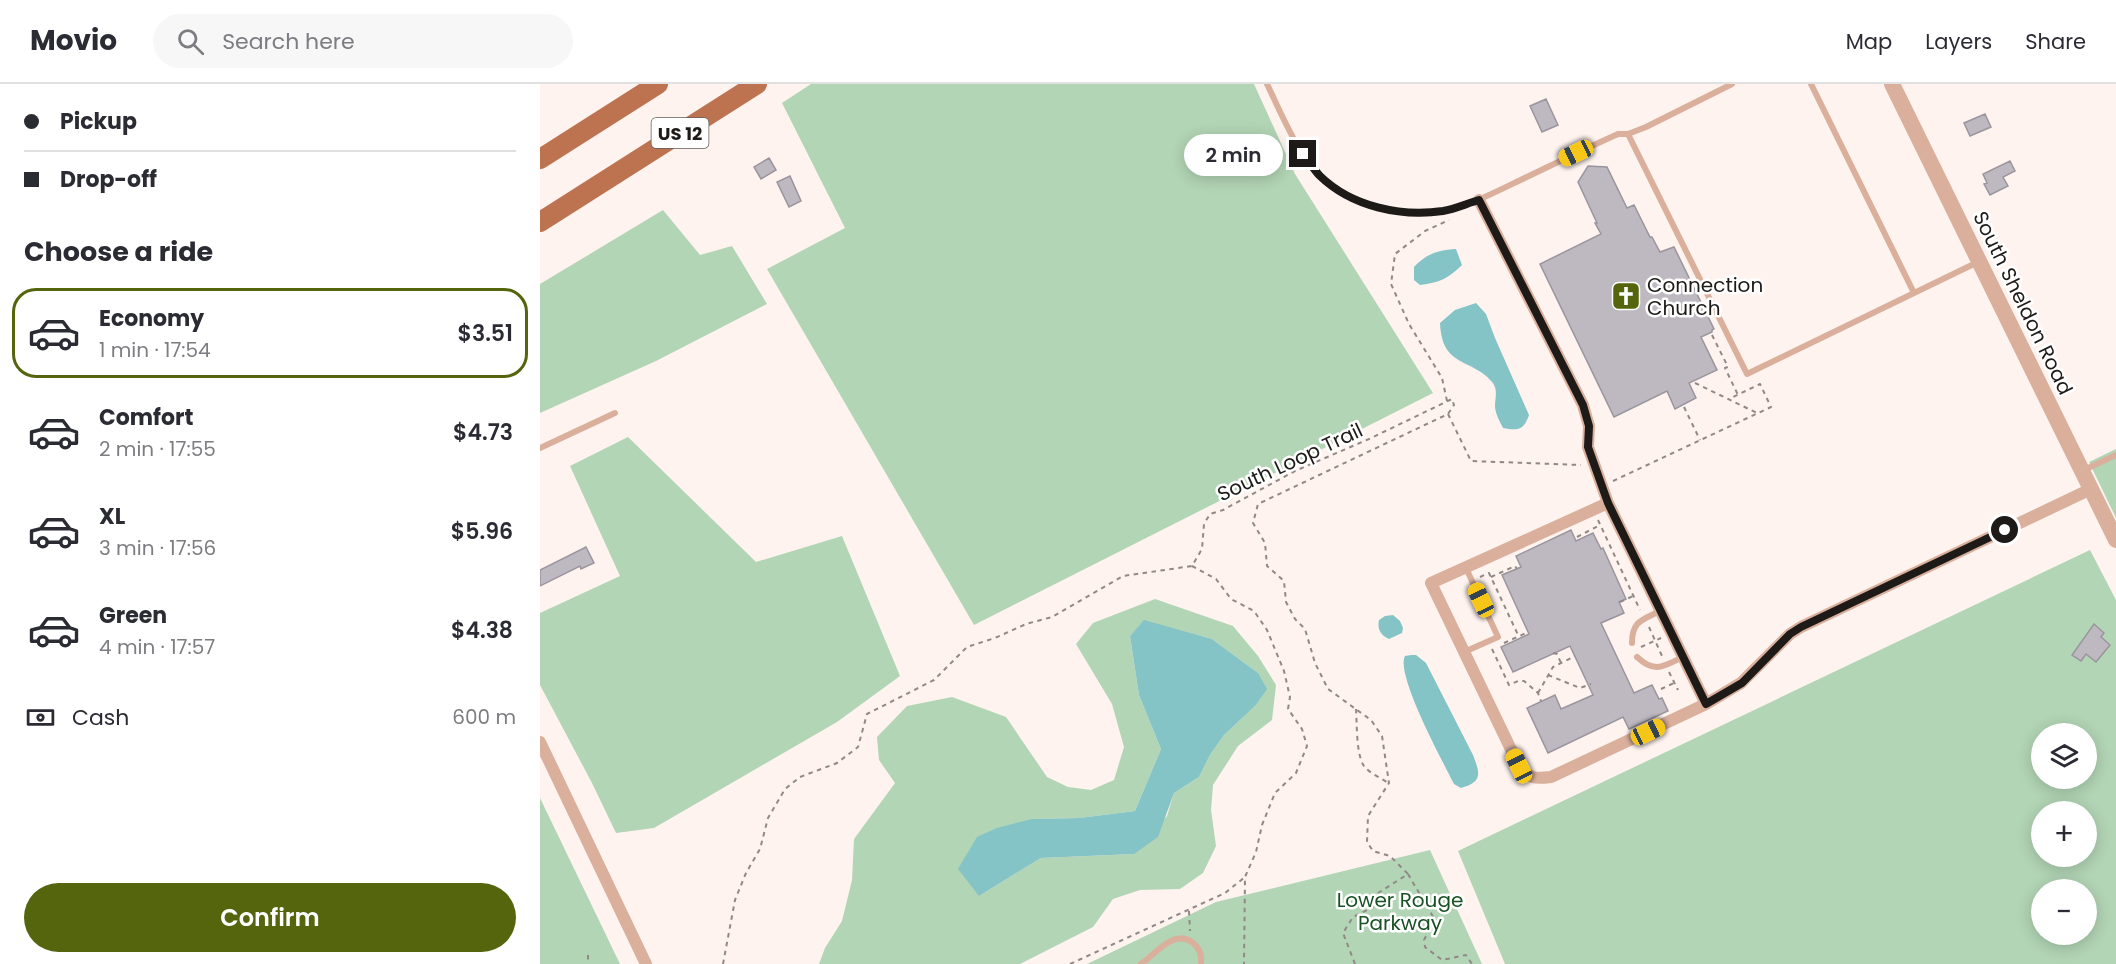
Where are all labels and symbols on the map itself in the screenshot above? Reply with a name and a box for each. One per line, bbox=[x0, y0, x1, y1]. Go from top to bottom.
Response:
road number: US 12 bbox=[652, 118, 708, 148]
callout: 2 min bbox=[1183, 133, 1282, 175]
car bbox=[1556, 137, 1596, 169]
route end bbox=[1289, 140, 1316, 167]
street label: South Sheldon Road bbox=[1966, 206, 2080, 400]
place label: Connection Church bbox=[1647, 271, 1763, 322]
church icon: Connection Church bbox=[1610, 280, 1642, 312]
street label: South Loop Trail bbox=[1213, 416, 1367, 508]
route start bbox=[1991, 516, 2018, 543]
car bbox=[1465, 580, 1497, 620]
car bbox=[1628, 716, 1668, 748]
car bbox=[1503, 746, 1535, 786]
park label: Lower Rouge Parkway bbox=[1337, 886, 1463, 937]

